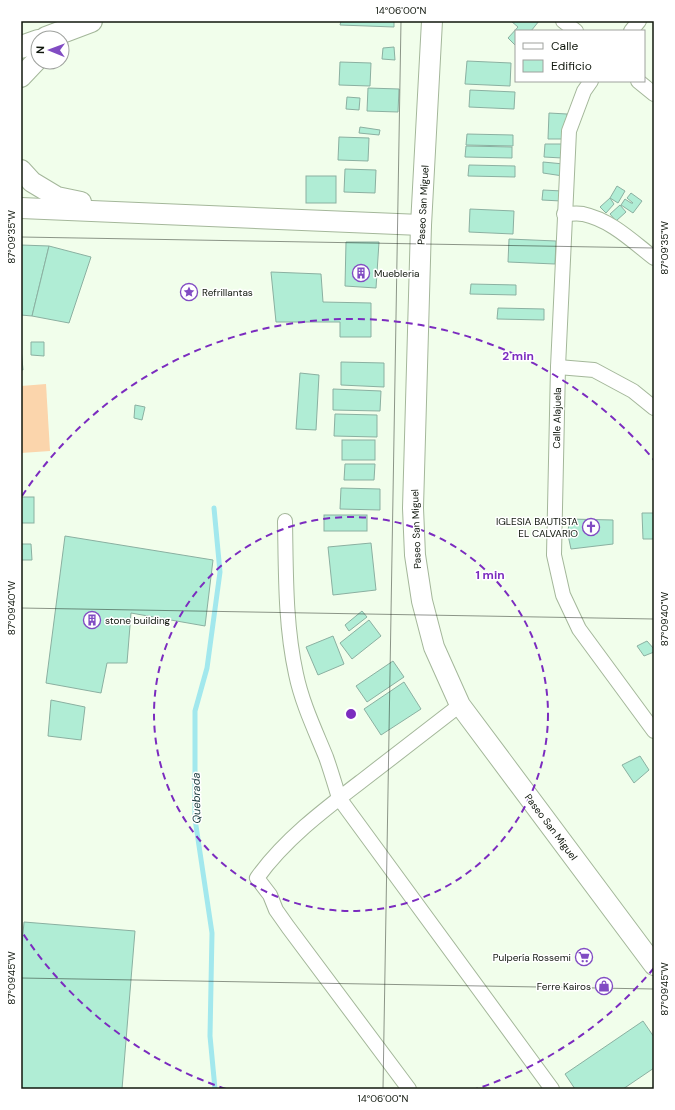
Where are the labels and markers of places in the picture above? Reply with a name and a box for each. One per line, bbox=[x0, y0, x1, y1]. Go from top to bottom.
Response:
building icon: Muebleria bbox=[351, 263, 371, 283]
place label: Muebleria bbox=[374, 267, 420, 280]
place icon: Refrillantas bbox=[179, 282, 199, 302]
place label: Refrillantas bbox=[202, 286, 253, 299]
place label: IGLESIA BAUTISTA EL CALVARIO bbox=[496, 515, 578, 540]
church icon: IGLESIA BAUTISTA EL CALVARIO bbox=[581, 517, 601, 537]
building icon: stone building bbox=[82, 610, 102, 630]
place label: stone building bbox=[105, 614, 171, 627]
centre of rings bbox=[344, 707, 358, 721]
supermarket icon: Pulpería Rossemi bbox=[574, 947, 594, 967]
place label: Pulpería Rossemi bbox=[493, 951, 571, 964]
shop icon: Ferre Kairos bbox=[594, 976, 614, 996]
place label: Ferre Kairos bbox=[537, 980, 591, 993]

